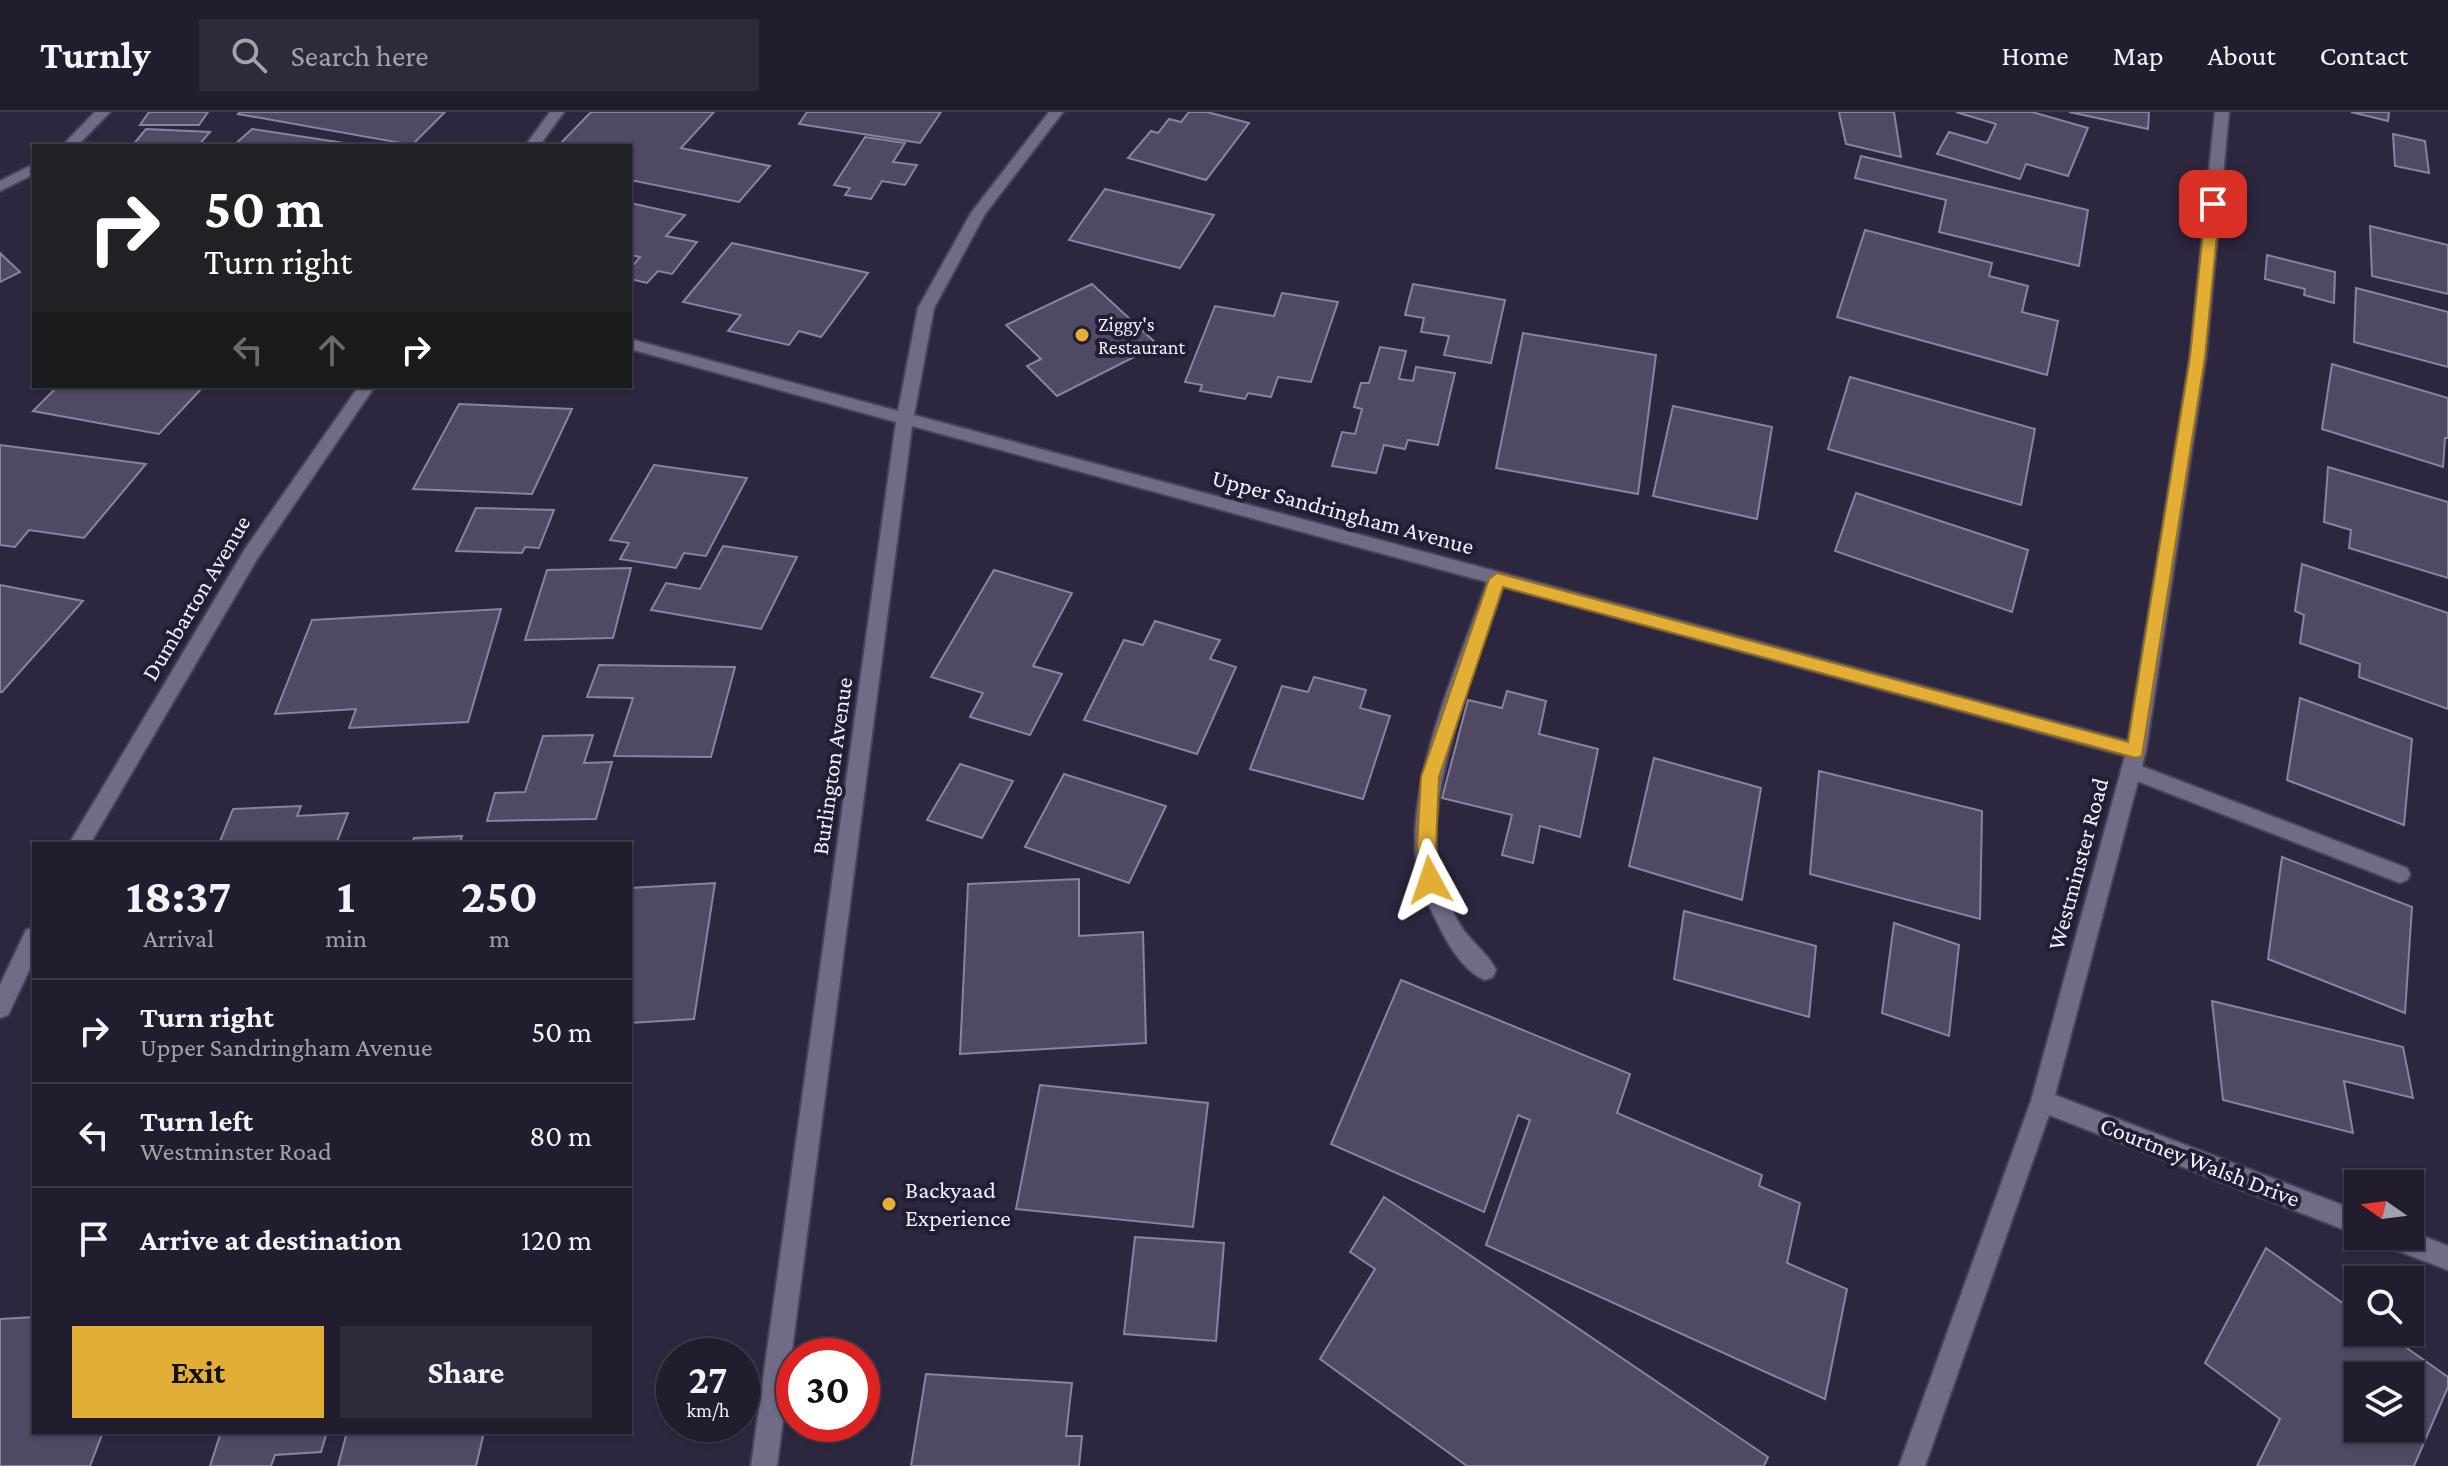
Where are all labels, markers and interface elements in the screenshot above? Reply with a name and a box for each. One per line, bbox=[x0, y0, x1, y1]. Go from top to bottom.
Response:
search box bbox=[199, 19, 759, 91]
icon: search bbox=[227, 33, 271, 77]
text: Turnly bbox=[40, 34, 151, 76]
text: Search here bbox=[291, 39, 428, 72]
text: Home bbox=[2002, 40, 2069, 71]
text: Map bbox=[2113, 40, 2164, 71]
text: About bbox=[2208, 40, 2276, 71]
text: Contact bbox=[2320, 40, 2408, 71]
pin bbox=[2179, 170, 2247, 238]
icon: right bbox=[72, 176, 176, 280]
text: 50 m bbox=[204, 177, 324, 239]
icon: arrive bbox=[2191, 182, 2235, 226]
text: Turn right bbox=[204, 242, 352, 282]
place label: Ziggy's Restaurant bbox=[1098, 313, 1186, 358]
marker: Ziggy's Restaurant bbox=[1073, 326, 1091, 344]
icon: left bbox=[226, 328, 270, 372]
icon: ahead bbox=[310, 328, 354, 372]
icon: right bbox=[394, 328, 438, 372]
street label: Upper Sandringham Avenue bbox=[1209, 464, 1477, 559]
street label: Dumbarton Avenue bbox=[136, 510, 255, 685]
street label: Burlington Avenue bbox=[806, 675, 857, 856]
street label: Westminster Road bbox=[2042, 775, 2114, 953]
position arrow bbox=[1388, 838, 1472, 922]
text: 18:37 bbox=[126, 869, 231, 922]
text: 1 bbox=[337, 869, 355, 922]
text: 250 bbox=[461, 869, 538, 922]
text: Arrival bbox=[143, 924, 214, 953]
text: min bbox=[325, 924, 367, 953]
text: m bbox=[489, 924, 510, 953]
text: Turn right bbox=[140, 1000, 274, 1033]
icon: right bbox=[72, 1009, 116, 1053]
text: 50 m bbox=[531, 1015, 592, 1048]
text: Upper Sandringham Avenue bbox=[140, 1033, 432, 1062]
text: Turn left bbox=[140, 1104, 253, 1137]
street label: Courtney Walsh Drive bbox=[2097, 1111, 2304, 1212]
icon: left bbox=[72, 1113, 116, 1157]
text: 80 m bbox=[529, 1119, 592, 1152]
text: Westminster Road bbox=[140, 1137, 332, 1166]
north arrow bbox=[2344, 1170, 2424, 1250]
map controls bbox=[2344, 1170, 2424, 1442]
place label: Backyaad Experience bbox=[905, 1176, 1011, 1231]
marker: Backyaad Experience bbox=[880, 1195, 898, 1213]
icon: arrive bbox=[72, 1217, 116, 1261]
text: Arrive at destination bbox=[140, 1223, 402, 1256]
text: 120 m bbox=[521, 1223, 592, 1256]
button: search bbox=[2344, 1266, 2424, 1346]
button: Exit bbox=[72, 1326, 324, 1418]
button: Share bbox=[340, 1326, 592, 1418]
speed limit sign: 30 bbox=[776, 1338, 880, 1442]
text: 27 bbox=[689, 1357, 727, 1402]
button: layers bbox=[2344, 1362, 2424, 1442]
text: km/h bbox=[686, 1399, 730, 1421]

